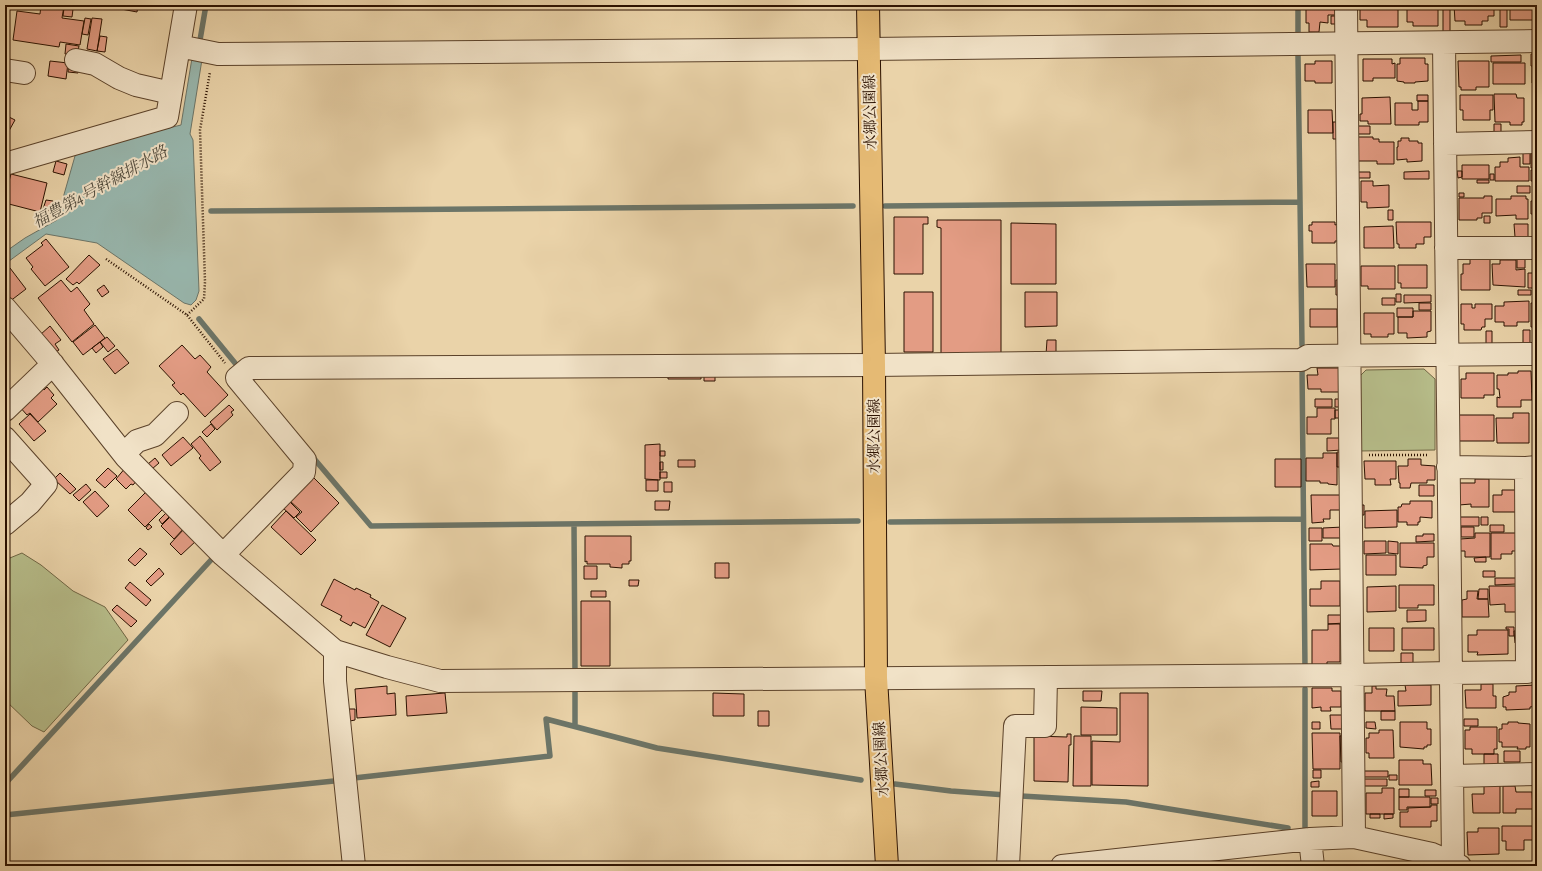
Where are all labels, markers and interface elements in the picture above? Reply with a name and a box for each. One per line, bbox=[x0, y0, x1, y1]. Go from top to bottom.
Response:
street label: 水郷公園線 bbox=[859, 74, 881, 150]
water label: 福豊第4号幹線排水路 bbox=[29, 140, 172, 233]
street label: 水郷公園線 bbox=[864, 398, 884, 474]
street label: 水郷公園線 bbox=[869, 721, 893, 797]

